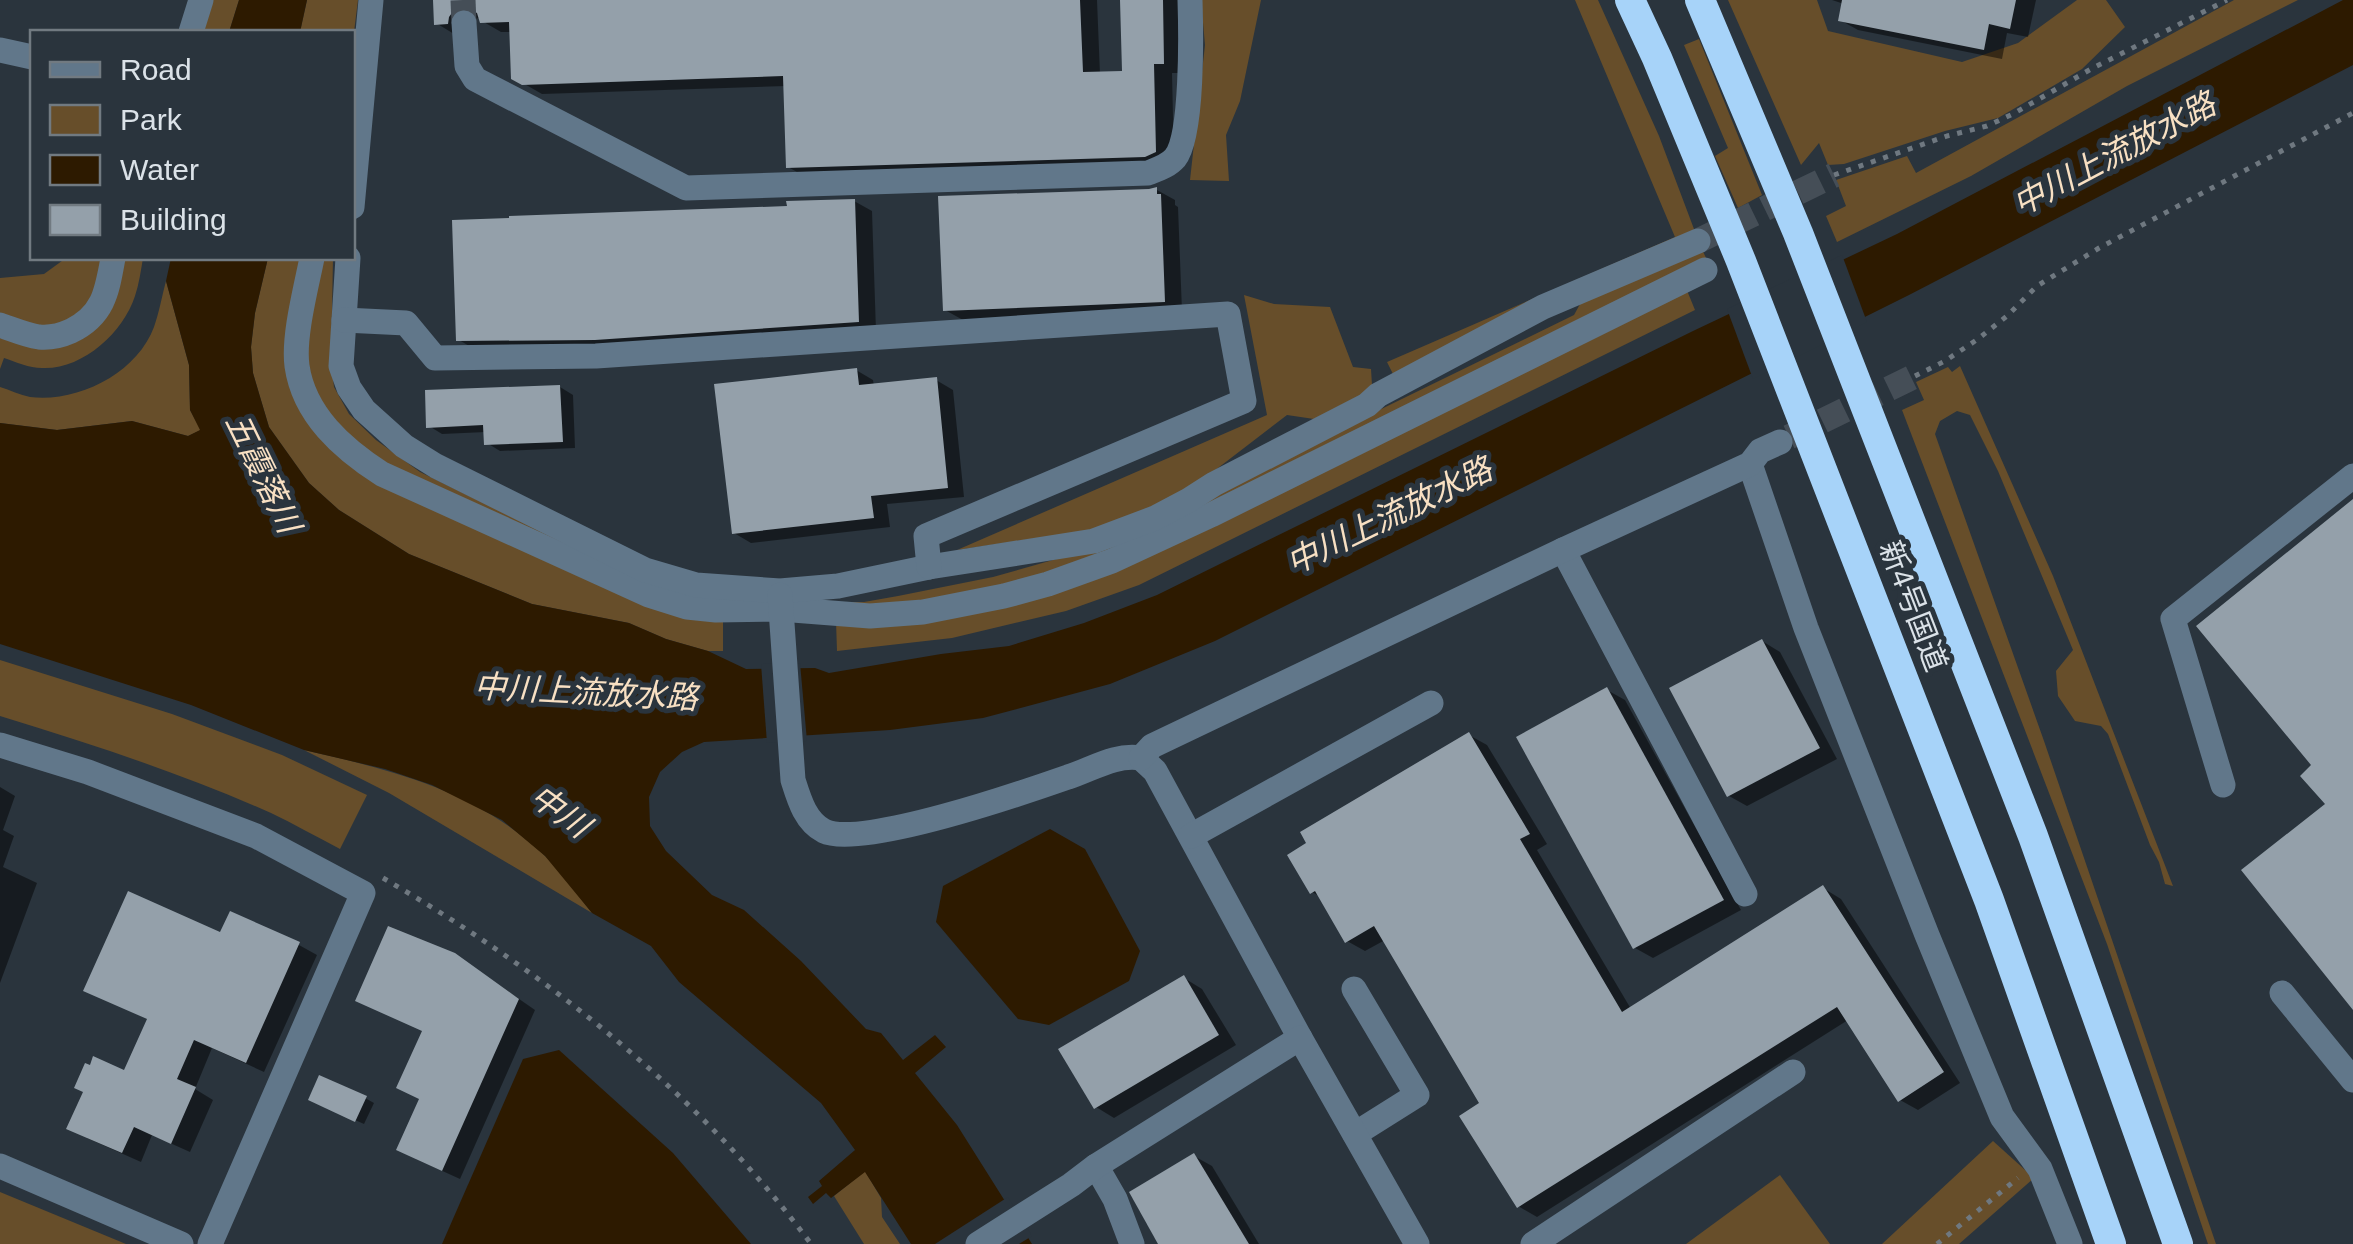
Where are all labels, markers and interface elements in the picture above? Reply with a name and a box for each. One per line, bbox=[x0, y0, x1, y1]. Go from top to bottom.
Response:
legend bbox=[30, 30, 355, 260]
text: Road bbox=[120, 53, 192, 86]
water label: 中川上流放水路 bbox=[2007, 84, 2224, 222]
text: Park bbox=[120, 103, 183, 136]
text: Water bbox=[120, 153, 199, 186]
text: Building bbox=[120, 203, 227, 236]
water label: 五霞落川 bbox=[219, 408, 309, 541]
water label: 中川上流放水路 bbox=[1280, 449, 1500, 581]
street label: 新4号国道 bbox=[1874, 536, 1953, 676]
water label: 中川上流放水路 bbox=[473, 668, 702, 716]
water label: 中川 bbox=[524, 778, 599, 846]

